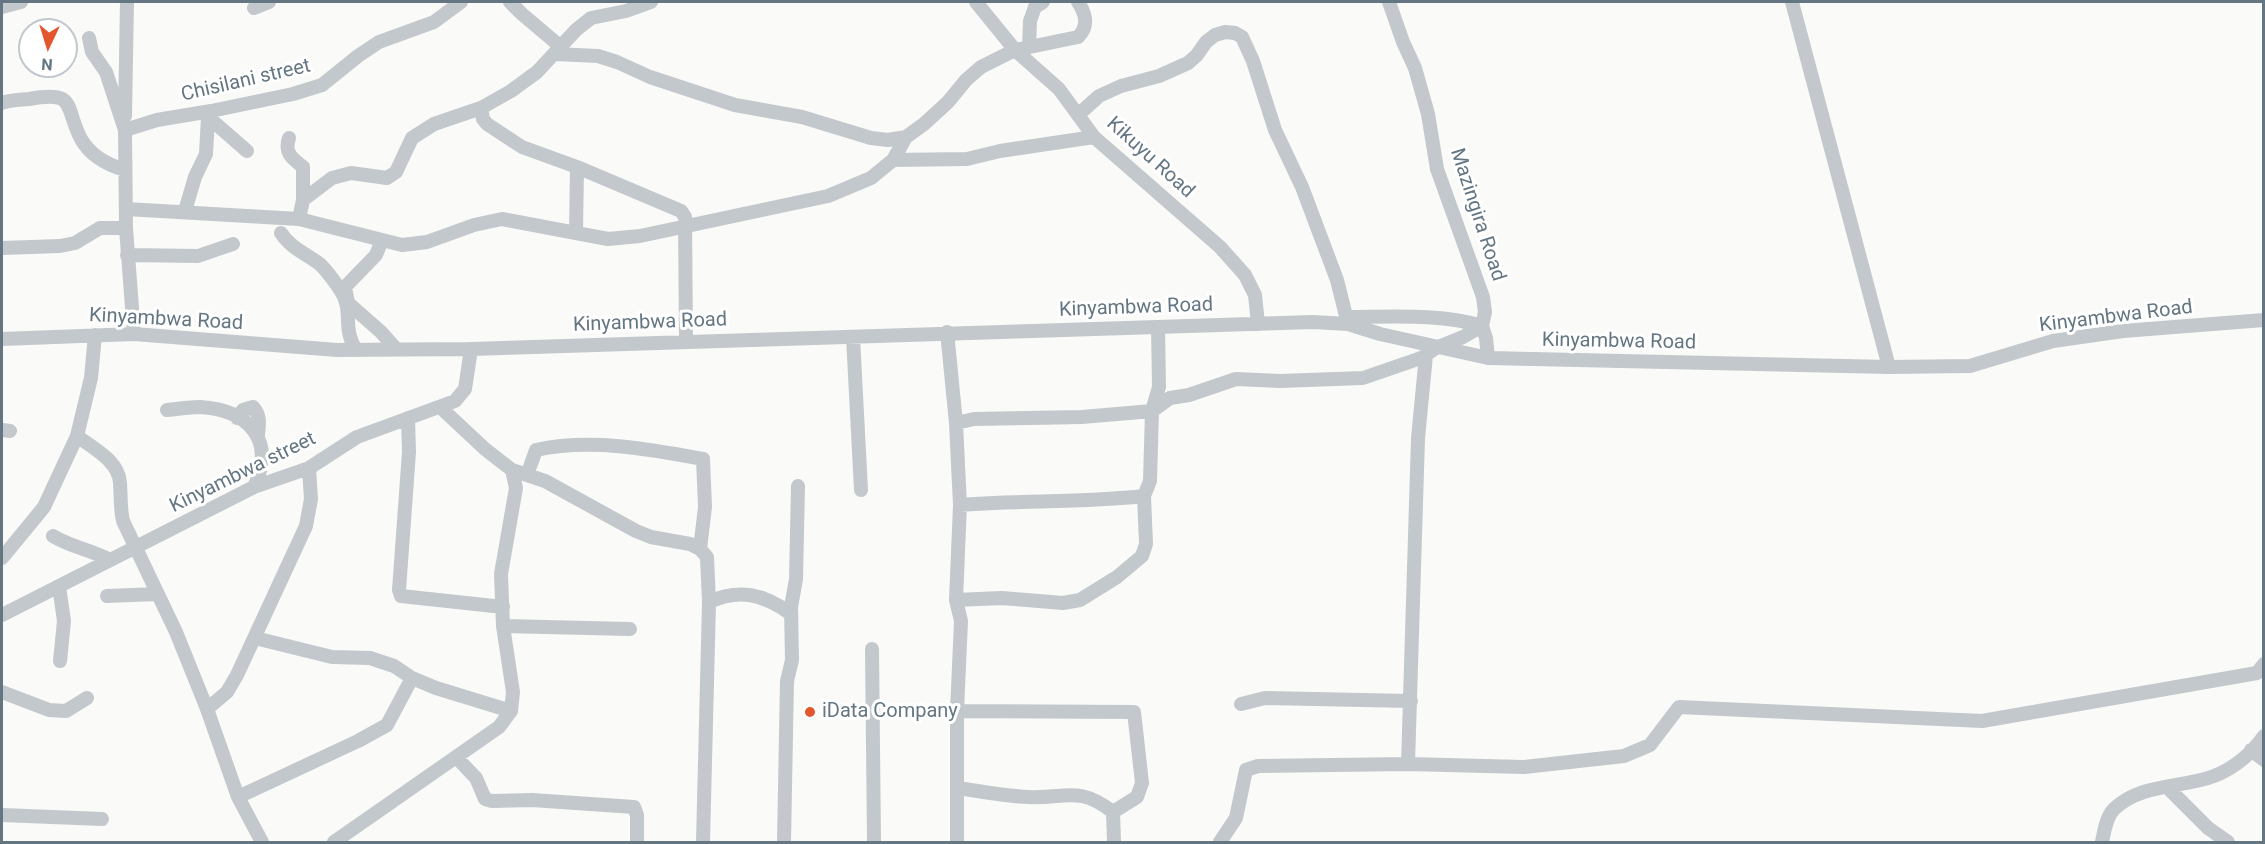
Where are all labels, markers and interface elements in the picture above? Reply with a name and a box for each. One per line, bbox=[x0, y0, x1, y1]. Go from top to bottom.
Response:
north arrow bbox=[18, 18, 78, 78]
street label: Chisilani street bbox=[179, 54, 313, 108]
text: N bbox=[41, 55, 53, 74]
street label: Kikuyu Road bbox=[1101, 112, 1199, 204]
street label: Mazingira Road bbox=[1444, 145, 1510, 285]
street label: Kinyambwa Road bbox=[1059, 293, 1213, 323]
street label: Kinyambwa Road bbox=[2038, 296, 2194, 338]
street label: Kinyambwa Road bbox=[88, 304, 244, 336]
street label: Kinyambwa Road bbox=[573, 308, 727, 338]
street label: Kinyambwa Road bbox=[1542, 329, 1696, 355]
street label: Kinyambwa street bbox=[166, 427, 320, 519]
place label: iData Company bbox=[822, 700, 958, 724]
marker: iData Company bbox=[803, 705, 817, 719]

